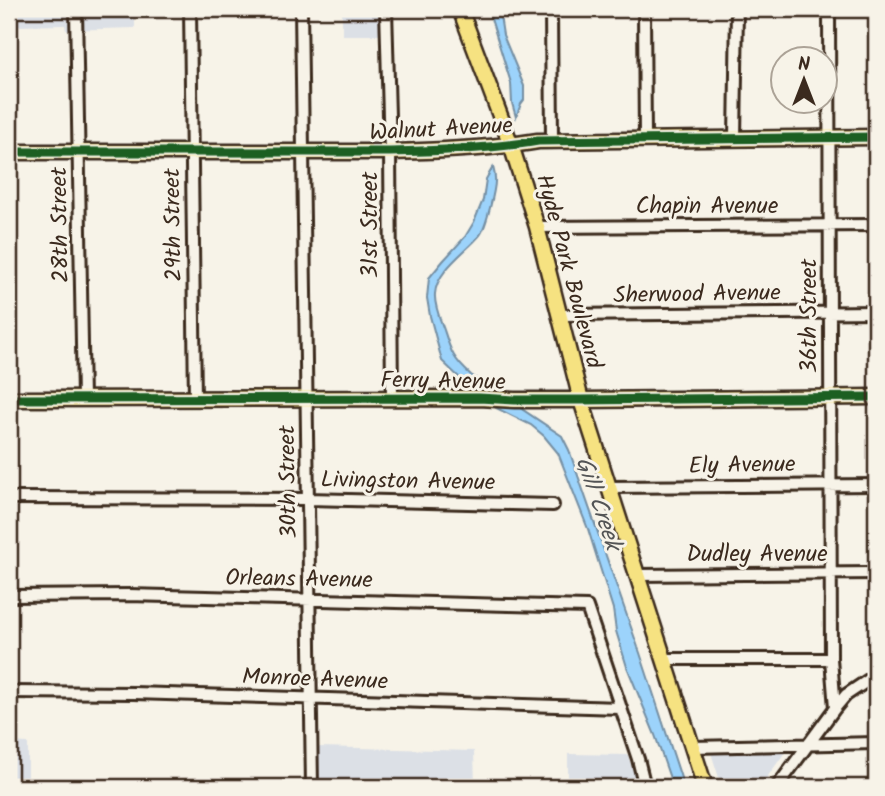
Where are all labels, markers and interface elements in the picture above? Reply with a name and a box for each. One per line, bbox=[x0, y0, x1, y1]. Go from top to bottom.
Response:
north arrow bbox=[770, 46, 840, 116]
text: N bbox=[798, 50, 810, 80]
street label: Walnut Avenue bbox=[368, 108, 514, 152]
street label: 28th Street bbox=[42, 166, 80, 283]
street label: 29th Street bbox=[155, 167, 193, 282]
street label: Hyde Park Boulevard bbox=[525, 170, 611, 373]
street label: 31st Street bbox=[353, 171, 389, 278]
street label: Chapin Avenue bbox=[636, 189, 778, 225]
street label: 36th Street bbox=[792, 258, 828, 373]
street label: Sherwood Avenue bbox=[613, 276, 781, 314]
street label: Ferry Avenue bbox=[380, 363, 506, 401]
street label: 30th Street bbox=[270, 424, 308, 539]
street label: Ely Avenue bbox=[688, 447, 796, 485]
water label: Gill Creek bbox=[563, 451, 633, 559]
street label: Livingston Avenue bbox=[320, 462, 496, 502]
street label: Dudley Avenue bbox=[686, 537, 828, 573]
street label: Orleans Avenue bbox=[225, 561, 373, 599]
street label: Monroe Avenue bbox=[241, 659, 389, 701]

